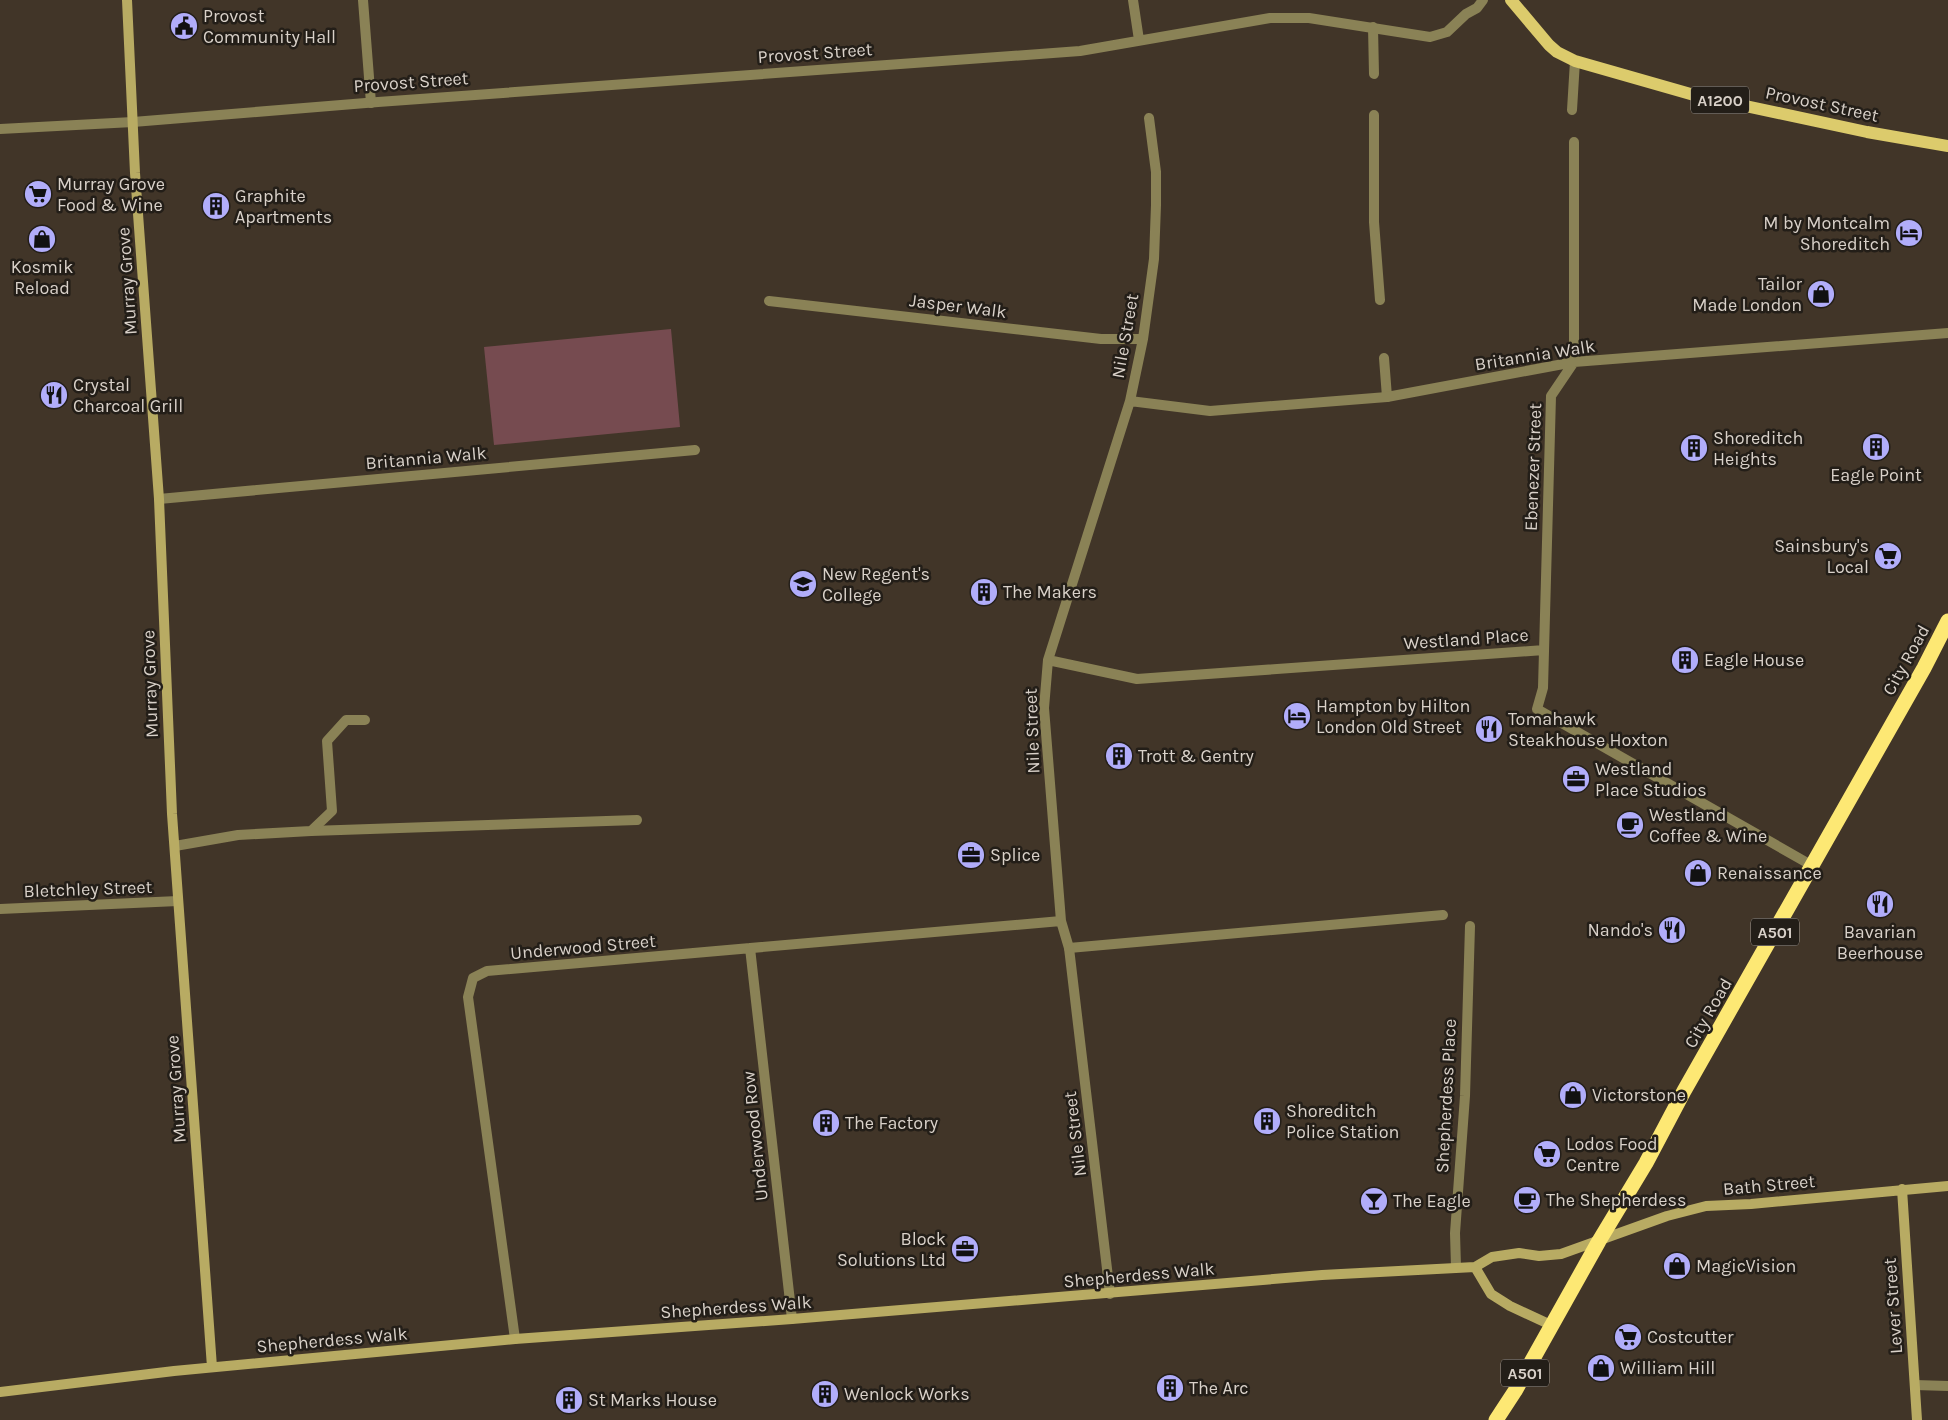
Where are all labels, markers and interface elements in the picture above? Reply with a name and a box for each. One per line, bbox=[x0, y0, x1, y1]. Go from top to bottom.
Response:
place label: Provost Community Hall bbox=[203, 5, 336, 48]
public building icon: Provost Community Hall bbox=[169, 11, 199, 41]
street label: Provost Street bbox=[757, 38, 873, 68]
street label: Provost Street bbox=[353, 67, 469, 97]
street label: Provost Street bbox=[1763, 81, 1881, 127]
road number: A1200 bbox=[1691, 86, 1749, 114]
place label: Murray Grove Food & Wine bbox=[57, 173, 165, 216]
supermarket icon: Murray Grove Food & Wine bbox=[23, 179, 53, 209]
place label: Graphite Apartments bbox=[235, 185, 332, 228]
building icon: Graphite Apartments bbox=[201, 191, 231, 221]
place label: M by Montcalm Shoreditch bbox=[1763, 212, 1890, 255]
hotel icon: M by Montcalm Shoreditch bbox=[1894, 218, 1924, 248]
shop icon: Kosmik Reload bbox=[27, 224, 57, 254]
street label: Murray Grove bbox=[112, 226, 142, 336]
place label: Kosmik Reload bbox=[11, 256, 73, 299]
place label: Tailor Made London bbox=[1692, 273, 1802, 316]
shop icon: Tailor Made London bbox=[1806, 279, 1836, 309]
street label: Jasper Walk bbox=[908, 289, 1008, 323]
street label: Nile Street bbox=[1107, 292, 1143, 380]
street label: Britannia Walk bbox=[1473, 335, 1597, 375]
place label: Crystal Charcoal Grill bbox=[73, 374, 183, 417]
restaurant icon: Crystal Charcoal Grill bbox=[39, 380, 69, 410]
street label: Ebenezer Street bbox=[1520, 402, 1546, 531]
place label: Shoreditch Heights bbox=[1713, 427, 1803, 470]
building icon: Eagle Point bbox=[1861, 432, 1891, 462]
building icon: Shoreditch Heights bbox=[1679, 433, 1709, 463]
street label: Britannia Walk bbox=[364, 442, 488, 474]
place label: Eagle Point bbox=[1830, 464, 1922, 486]
place label: Sainsbury's Local bbox=[1774, 535, 1869, 578]
supermarket icon: Sainsbury's Local bbox=[1873, 541, 1903, 571]
place label: New Regent's College bbox=[822, 563, 930, 606]
school or university icon: New Regent's College bbox=[788, 569, 818, 599]
building icon: The Makers bbox=[969, 577, 999, 607]
place label: The Makers bbox=[1003, 581, 1097, 603]
street label: City Road bbox=[1878, 621, 1934, 699]
street label: Westland Place bbox=[1403, 624, 1529, 654]
street label: Murray Grove bbox=[137, 630, 163, 738]
building icon: Eagle House bbox=[1670, 645, 1700, 675]
place label: Eagle House bbox=[1704, 649, 1804, 671]
street label: Nile Street bbox=[1020, 688, 1044, 774]
place label: Hampton by Hilton London Old Street bbox=[1316, 695, 1470, 738]
hotel icon: Hampton by Hilton London Old Street bbox=[1282, 701, 1312, 731]
place label: Tomahawk Steakhouse Hoxton bbox=[1508, 708, 1668, 751]
restaurant icon: Tomahawk Steakhouse Hoxton bbox=[1474, 714, 1504, 744]
building icon: Trott & Gentry bbox=[1104, 741, 1134, 771]
place label: Trott & Gentry bbox=[1138, 745, 1255, 767]
place label: Westland Place Studios bbox=[1595, 758, 1707, 801]
office icon: Westland Place Studios bbox=[1561, 764, 1591, 794]
place label: Westland Coffee & Wine bbox=[1649, 804, 1767, 847]
cafe icon: Westland Coffee & Wine bbox=[1615, 810, 1645, 840]
office icon: Splice bbox=[956, 840, 986, 870]
place label: Splice bbox=[990, 844, 1040, 866]
shop icon: Renaissance bbox=[1683, 858, 1713, 888]
place label: Renaissance bbox=[1717, 862, 1822, 884]
street label: Bletchley Street bbox=[23, 876, 153, 902]
restaurant icon: Bavarian Beerhouse bbox=[1865, 889, 1895, 919]
restaurant icon: Nando's bbox=[1657, 915, 1687, 945]
place label: Nando's bbox=[1588, 919, 1653, 941]
road number: A501 bbox=[1751, 919, 1799, 946]
place label: Bavarian Beerhouse bbox=[1837, 921, 1923, 964]
street label: Underwood Street bbox=[509, 930, 657, 964]
street label: City Road bbox=[1679, 974, 1737, 1052]
street label: Shepherdess Place bbox=[1431, 1018, 1461, 1174]
street label: Murray Grove bbox=[161, 1034, 191, 1144]
street label: Underwood Row bbox=[737, 1070, 773, 1202]
shop icon: Victorstone bbox=[1558, 1080, 1588, 1110]
place label: Victorstone bbox=[1592, 1084, 1686, 1106]
street label: Nile Street bbox=[1059, 1090, 1091, 1178]
place label: Shoreditch Police Station bbox=[1286, 1100, 1399, 1143]
building icon: Shoreditch Police Station bbox=[1252, 1106, 1282, 1136]
building icon: The Factory bbox=[811, 1108, 841, 1138]
place label: The Factory bbox=[845, 1112, 939, 1134]
place label: Lodos Food Centre bbox=[1566, 1133, 1658, 1176]
supermarket icon: Lodos Food Centre bbox=[1532, 1139, 1562, 1169]
street label: Bath Street bbox=[1722, 1170, 1816, 1200]
cafe icon: The Shepherdess bbox=[1512, 1185, 1542, 1215]
bar icon: The Eagle bbox=[1359, 1186, 1389, 1216]
place label: The Shepherdess bbox=[1546, 1189, 1686, 1211]
place label: The Eagle bbox=[1393, 1190, 1471, 1212]
place label: Block Solutions Ltd bbox=[837, 1228, 946, 1271]
office icon: Block Solutions Ltd bbox=[950, 1234, 980, 1264]
shop icon: MagicVision bbox=[1662, 1251, 1692, 1281]
place label: MagicVision bbox=[1696, 1255, 1796, 1277]
street label: Shepherdess Walk bbox=[1062, 1257, 1216, 1293]
street label: Lever Street bbox=[1879, 1257, 1907, 1355]
street label: Shepherdess Walk bbox=[659, 1291, 813, 1323]
street label: Shepherdess Walk bbox=[255, 1322, 409, 1358]
supermarket icon: Costcutter bbox=[1613, 1322, 1643, 1352]
place label: Costcutter bbox=[1647, 1326, 1734, 1348]
shop icon: William Hill bbox=[1586, 1353, 1616, 1383]
place label: William Hill bbox=[1620, 1357, 1715, 1379]
road number: A501 bbox=[1501, 1360, 1549, 1386]
building icon: The Arc bbox=[1155, 1373, 1185, 1403]
place label: The Arc bbox=[1189, 1377, 1249, 1399]
building icon: Wenlock Works bbox=[810, 1379, 840, 1409]
place label: Wenlock Works bbox=[844, 1383, 970, 1405]
building icon: St Marks House bbox=[554, 1385, 584, 1415]
place label: St Marks House bbox=[588, 1389, 717, 1411]

